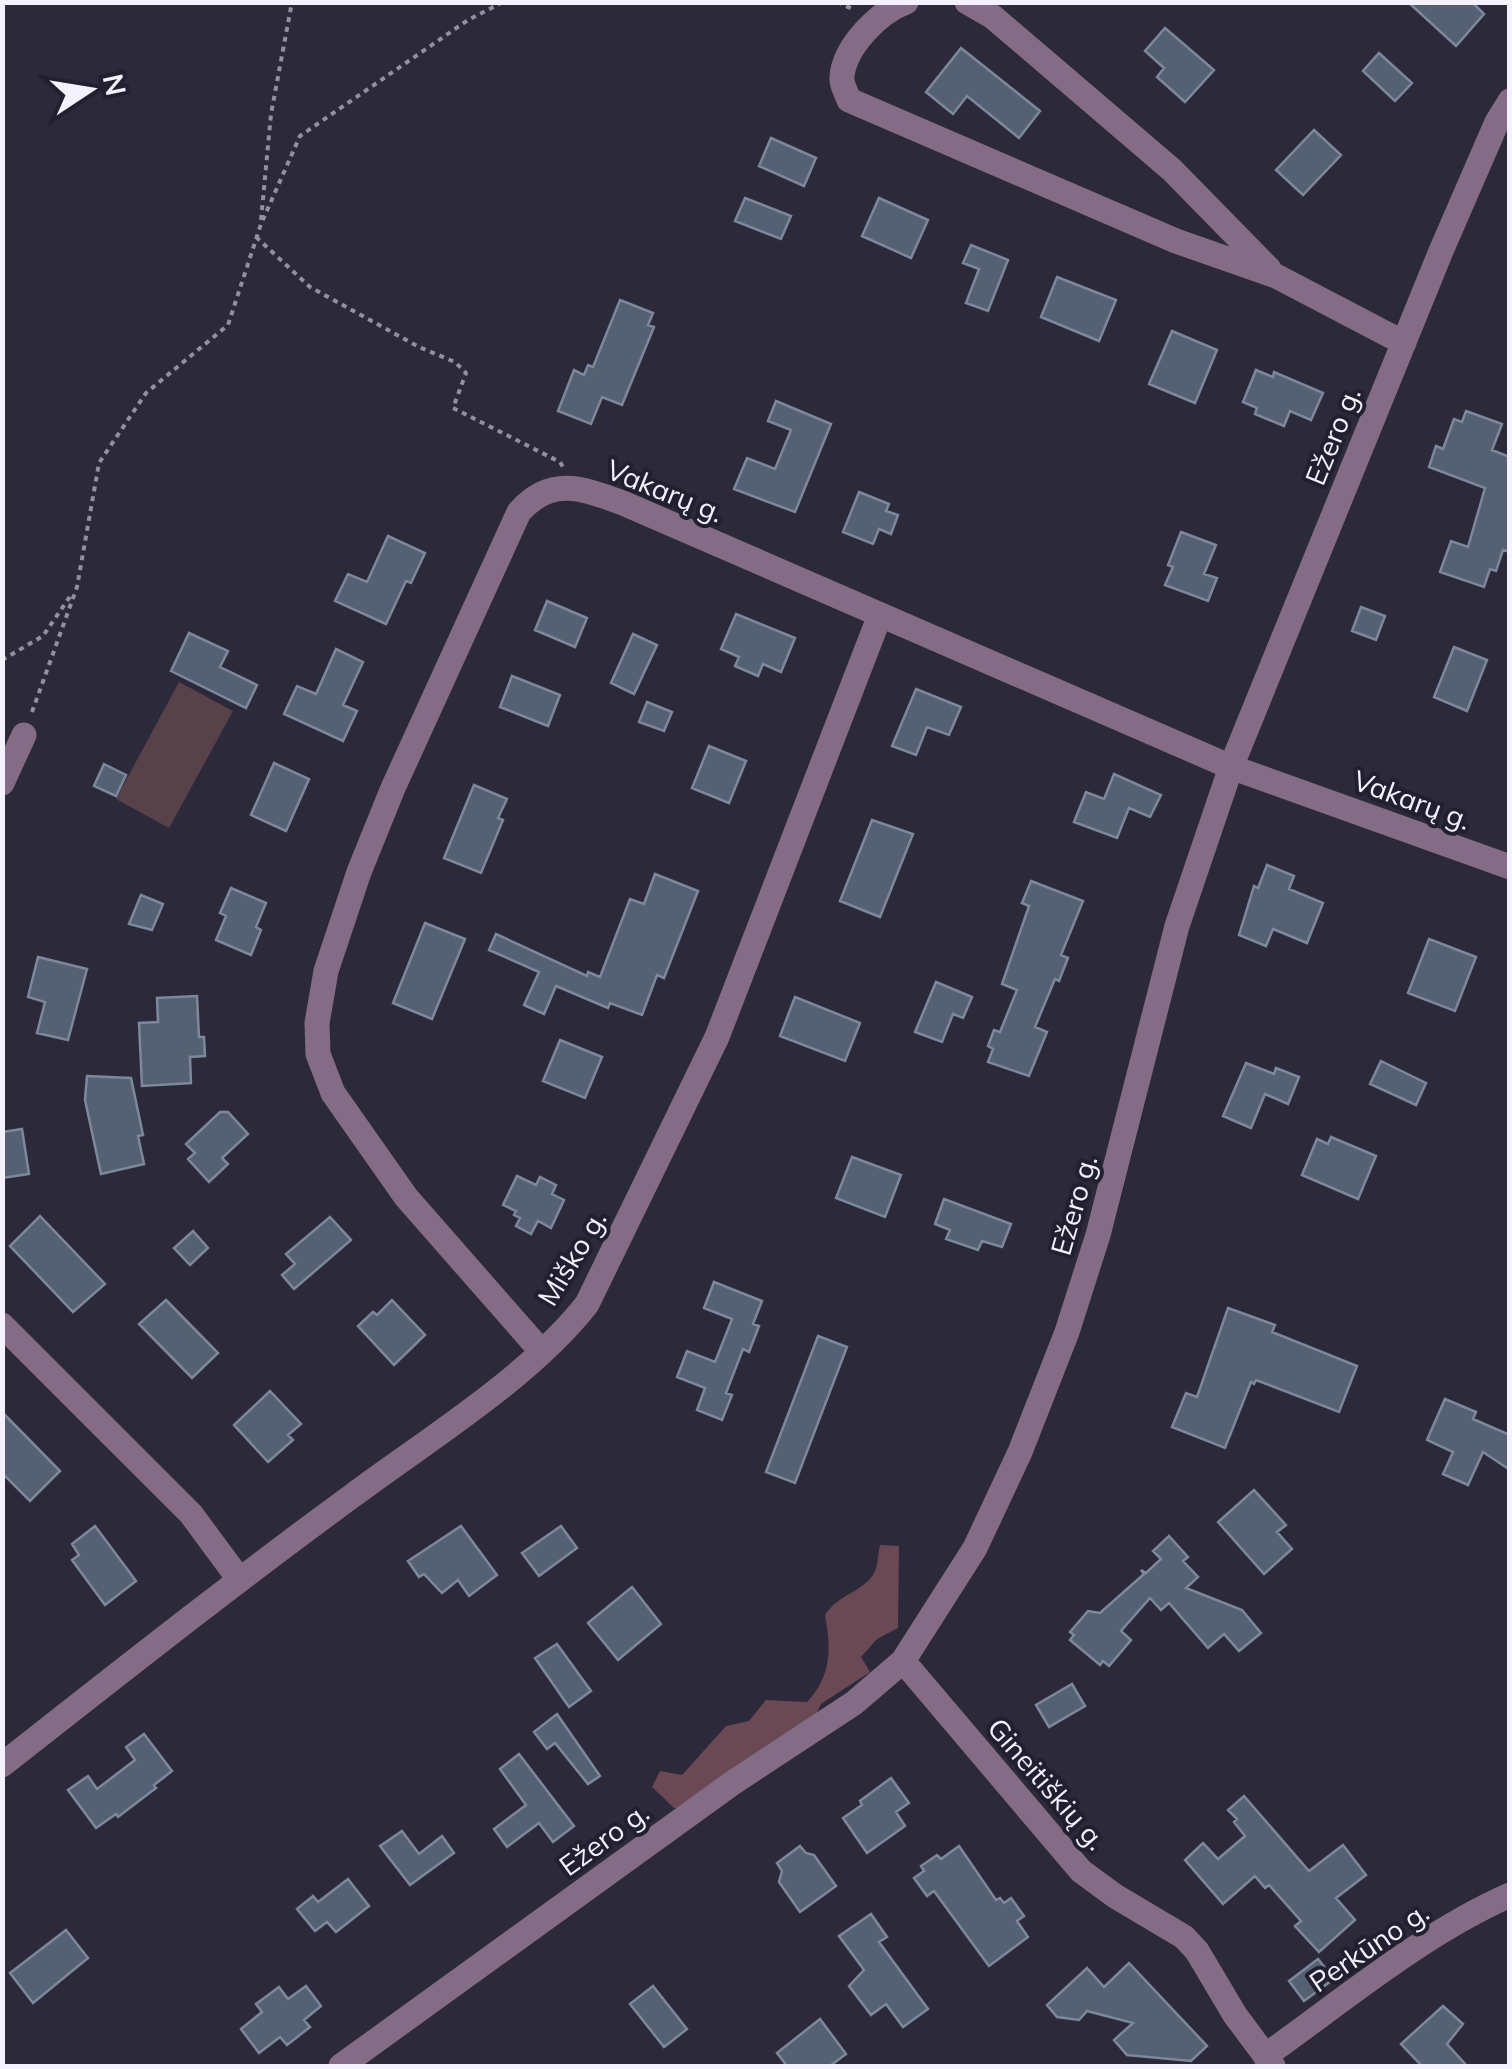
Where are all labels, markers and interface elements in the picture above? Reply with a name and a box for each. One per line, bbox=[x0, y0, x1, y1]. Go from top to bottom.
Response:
north arrow bbox=[40, 40, 140, 140]
text: N bbox=[96, 71, 134, 99]
street label: Ežero g. bbox=[1297, 382, 1368, 490]
street label: Vakarų g. bbox=[602, 451, 729, 530]
street label: Vakarų g. bbox=[1349, 762, 1476, 837]
street label: Ežero g. bbox=[1043, 1151, 1104, 1259]
street label: Miško g. bbox=[529, 1204, 614, 1312]
street label: Gineitiškių g. bbox=[981, 1710, 1114, 1857]
street label: Ežero g. bbox=[552, 1794, 655, 1883]
street label: Perkūno g. bbox=[1302, 1894, 1435, 1999]

